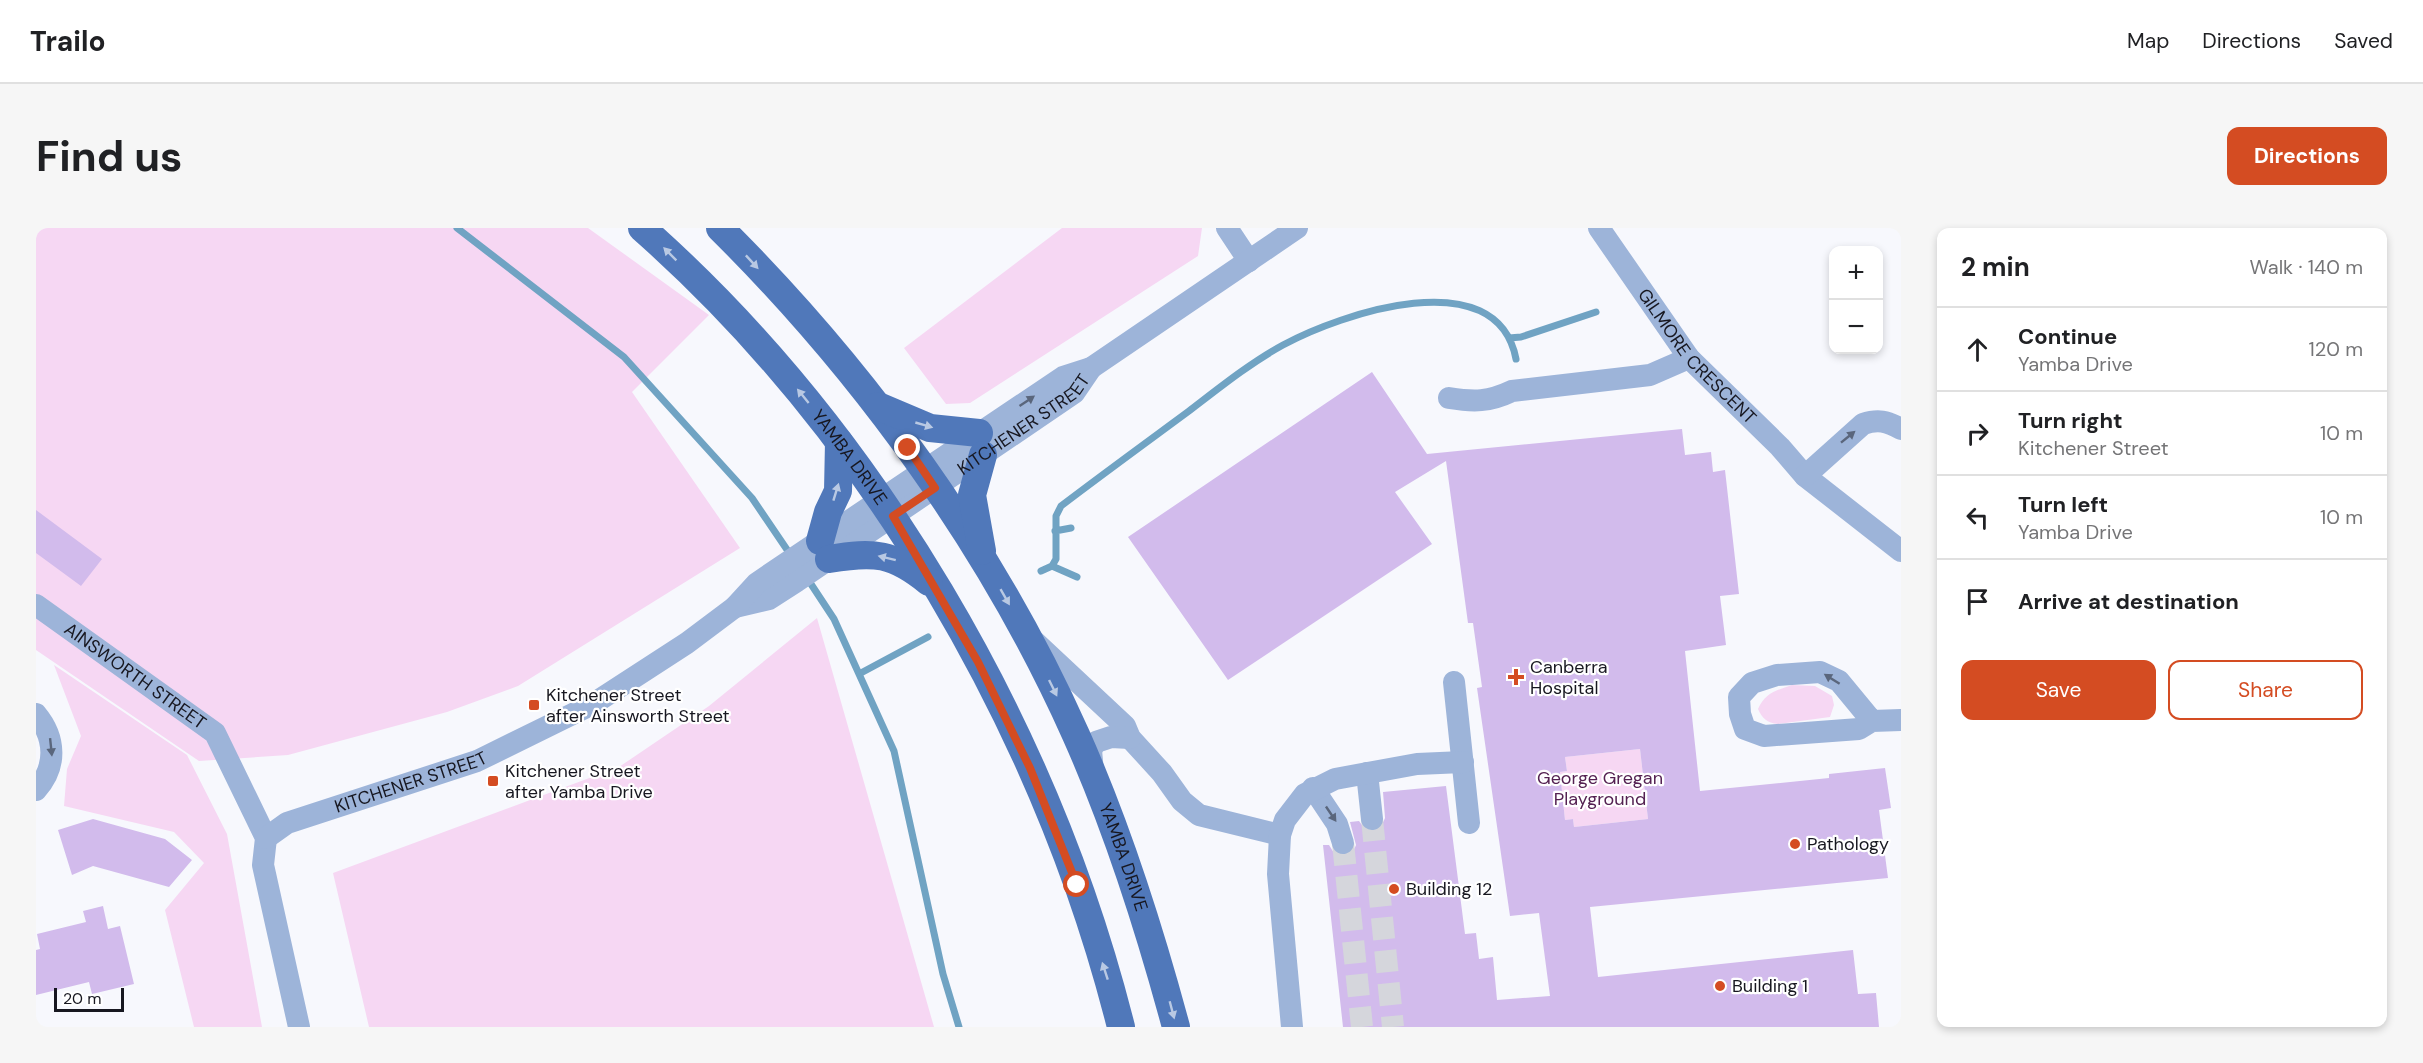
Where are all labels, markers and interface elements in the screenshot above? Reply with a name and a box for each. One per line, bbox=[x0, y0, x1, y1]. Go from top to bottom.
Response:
text: Trailo bbox=[30, 23, 106, 60]
text: Map bbox=[2127, 27, 2169, 55]
text: Directions bbox=[2202, 27, 2301, 55]
text: Saved bbox=[2334, 27, 2393, 55]
button: Directions bbox=[2227, 127, 2387, 185]
text: Find us bbox=[36, 129, 182, 184]
map controls bbox=[1829, 246, 1883, 354]
button: + bbox=[1829, 246, 1883, 300]
one-way arrow bbox=[664, 247, 678, 261]
text: 2 min bbox=[1961, 250, 2030, 284]
text: Walk · 140 m bbox=[2249, 254, 2363, 280]
one-way arrow bbox=[745, 255, 759, 270]
street label: GILMORE CRESCENT bbox=[1632, 284, 1762, 429]
button: − bbox=[1829, 300, 1883, 354]
text: Continue bbox=[2018, 322, 2117, 351]
icon: ahead bbox=[1961, 333, 1994, 366]
text: 120 m bbox=[2309, 336, 2363, 362]
text: Yamba Drive bbox=[2018, 351, 2133, 377]
street label: KITCHENER STREET bbox=[953, 369, 1095, 481]
one-way arrow bbox=[797, 388, 810, 404]
one-way arrow bbox=[1019, 396, 1035, 407]
street label: YAMBA DRIVE bbox=[806, 405, 893, 510]
text: Turn right bbox=[2018, 406, 2123, 435]
icon: right bbox=[1961, 417, 1994, 450]
text: 10 m bbox=[2320, 420, 2363, 446]
one-way arrow bbox=[915, 421, 933, 431]
one-way arrow bbox=[1840, 430, 1856, 443]
route end bbox=[894, 434, 920, 460]
text: Kitchener Street bbox=[2018, 435, 2169, 461]
one-way arrow bbox=[832, 483, 841, 501]
text: Turn left bbox=[2018, 490, 2108, 519]
icon: left bbox=[1961, 501, 1994, 534]
text: 10 m bbox=[2320, 504, 2363, 530]
text: Yamba Drive bbox=[2018, 519, 2133, 545]
one-way arrow bbox=[877, 552, 896, 562]
icon: arrive bbox=[1961, 585, 1994, 618]
text: Arrive at destination bbox=[2018, 587, 2239, 616]
one-way arrow bbox=[1000, 589, 1010, 606]
street label: AINSWORTH STREET bbox=[60, 617, 211, 735]
place label: Canberra Hospital bbox=[1530, 655, 1608, 700]
button: Save bbox=[1961, 660, 2156, 720]
button: Share bbox=[2168, 660, 2363, 720]
marker: Canberra Hospital bbox=[1507, 668, 1525, 686]
one-way arrow bbox=[1824, 673, 1840, 684]
one-way arrow bbox=[1048, 680, 1058, 697]
place label: Kitchener Street after Ainsworth Street bbox=[546, 683, 730, 728]
marker: Kitchener Street after Ainsworth Street bbox=[527, 698, 541, 712]
one-way arrow bbox=[46, 737, 56, 756]
street label: KITCHENER STREET bbox=[331, 746, 491, 819]
place label: Kitchener Street after Yamba Drive bbox=[505, 759, 653, 804]
park label: George Gregan Playground bbox=[1537, 766, 1663, 811]
marker: Kitchener Street after Yamba Drive bbox=[486, 774, 500, 788]
street label: YAMBA DRIVE bbox=[1093, 799, 1153, 914]
one-way arrow bbox=[1325, 806, 1336, 823]
place label: Pathology bbox=[1807, 832, 1889, 856]
marker: Pathology bbox=[1788, 837, 1802, 851]
route start bbox=[1063, 871, 1089, 897]
place label: Building 12 bbox=[1406, 877, 1492, 901]
marker: Building 12 bbox=[1387, 882, 1401, 896]
one-way arrow bbox=[1099, 962, 1109, 980]
place label: Building 1 bbox=[1732, 974, 1808, 998]
marker: Building 1 bbox=[1713, 979, 1727, 993]
scale bar bbox=[54, 985, 124, 1012]
text: 20 m bbox=[63, 988, 102, 1009]
one-way arrow bbox=[1167, 1001, 1177, 1019]

